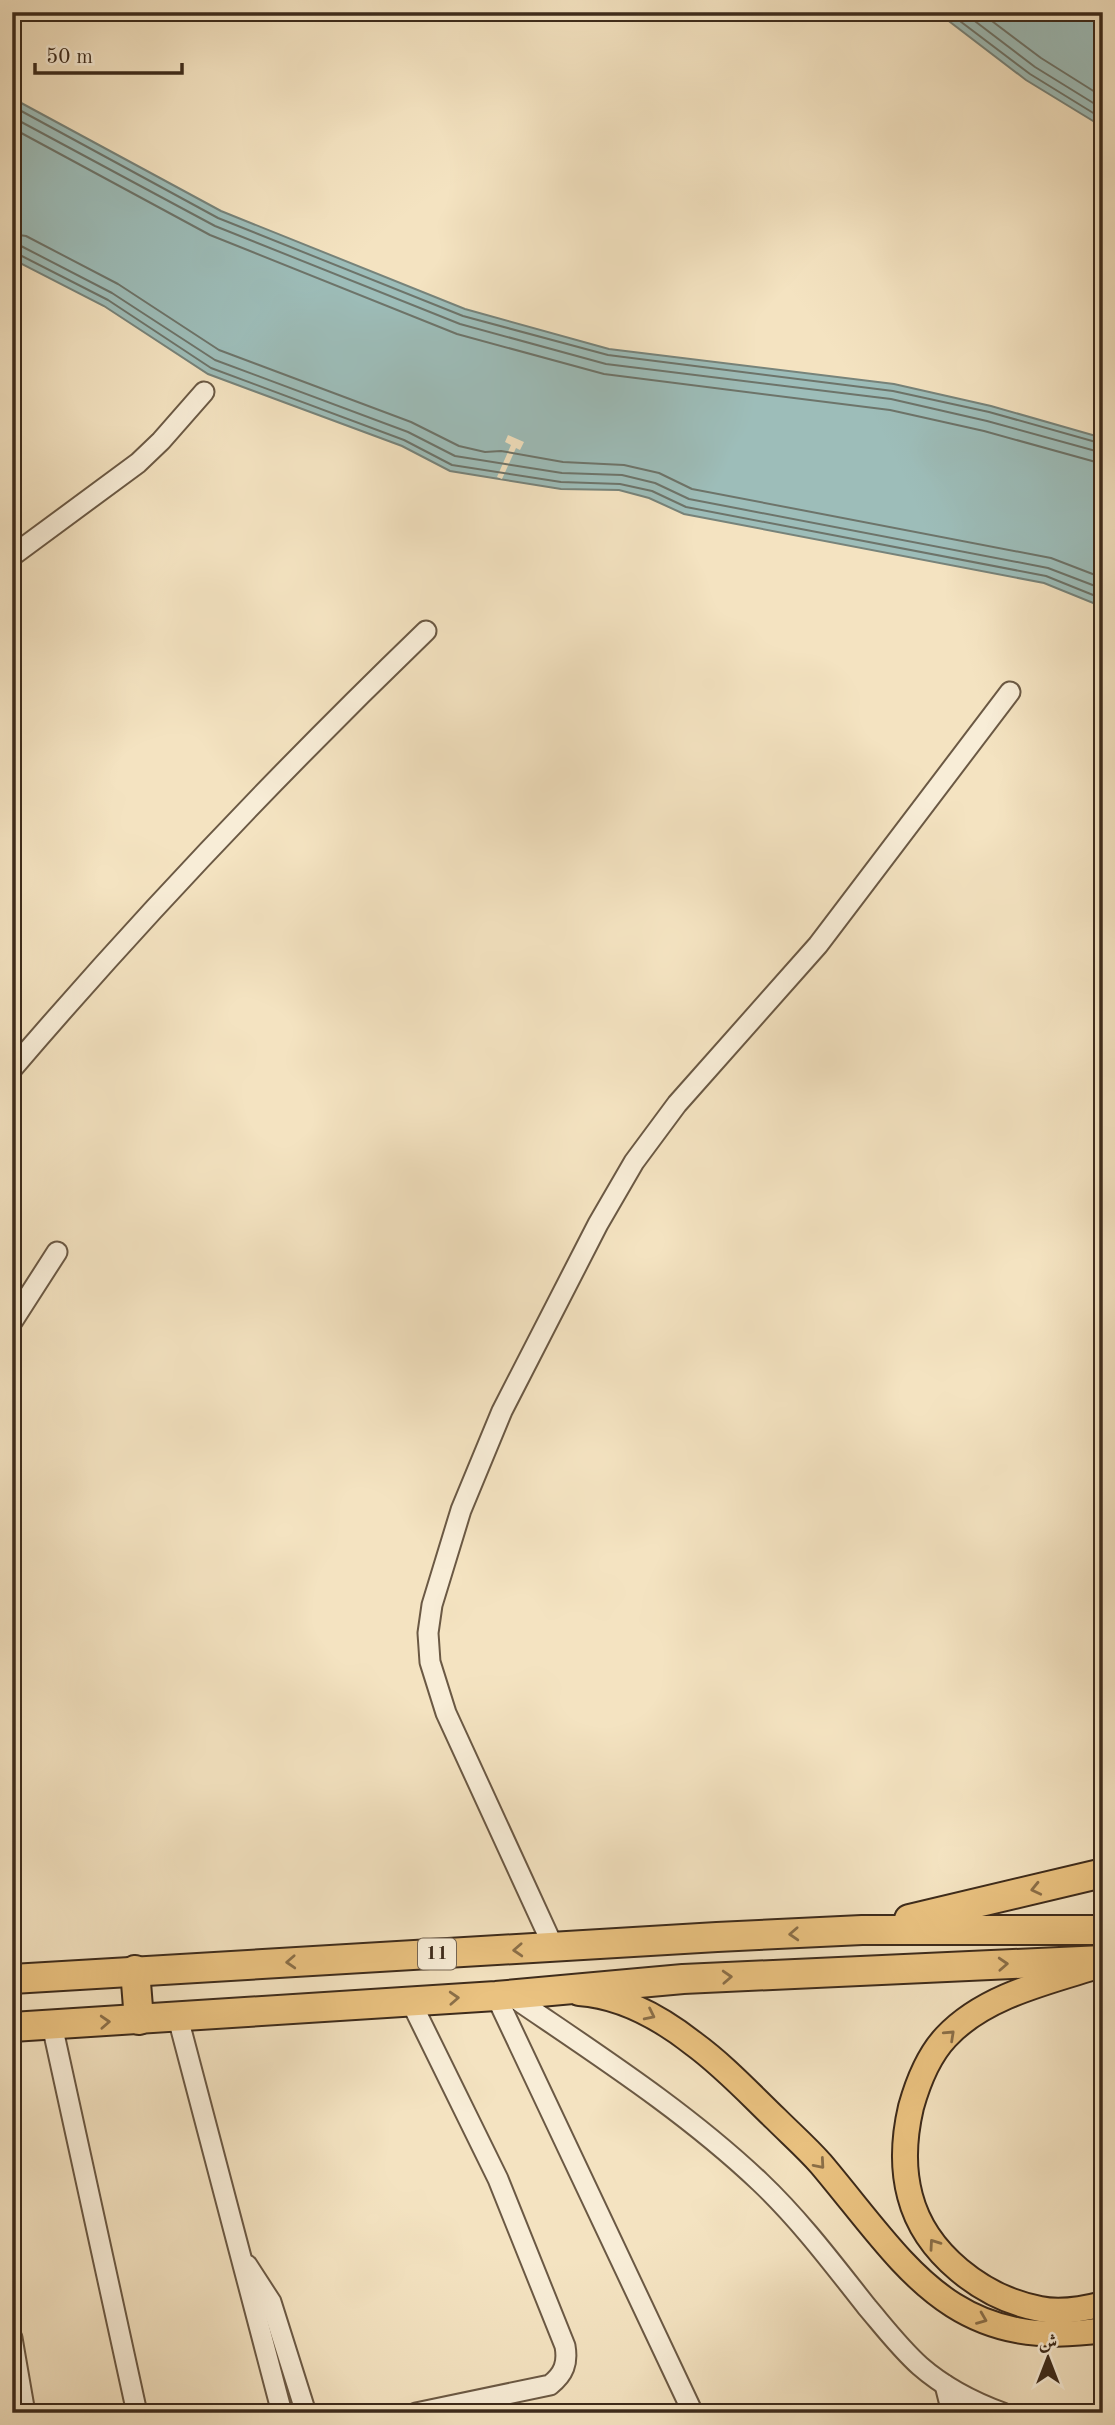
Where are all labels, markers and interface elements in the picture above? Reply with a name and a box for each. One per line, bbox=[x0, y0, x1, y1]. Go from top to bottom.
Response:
scale bar bbox=[35, 32, 182, 76]
text: 50 m bbox=[46, 47, 93, 68]
one-way arrow bbox=[1031, 1881, 1043, 1895]
one-way arrow bbox=[788, 1926, 799, 1941]
road number: 11 bbox=[418, 1938, 456, 1970]
one-way arrow bbox=[512, 1942, 523, 1957]
one-way arrow bbox=[285, 1954, 296, 1969]
one-way arrow bbox=[998, 1957, 1009, 1972]
one-way arrow bbox=[721, 1969, 732, 1984]
one-way arrow bbox=[449, 1991, 460, 2006]
one-way arrow bbox=[643, 2007, 655, 2021]
one-way arrow bbox=[100, 2014, 111, 2029]
one-way arrow bbox=[942, 2030, 955, 2043]
one-way arrow bbox=[812, 2156, 824, 2169]
one-way arrow bbox=[930, 2239, 942, 2252]
one-way arrow bbox=[975, 2311, 987, 2325]
north arrow bbox=[1014, 2324, 1084, 2394]
text: ش bbox=[1039, 2334, 1057, 2353]

